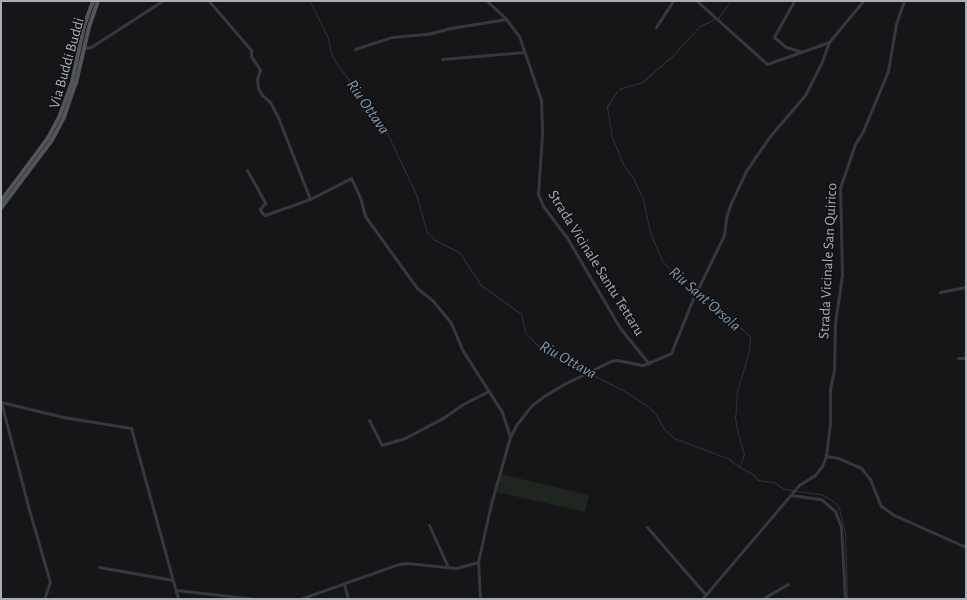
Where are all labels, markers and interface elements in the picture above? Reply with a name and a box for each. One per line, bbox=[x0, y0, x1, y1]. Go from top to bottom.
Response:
street label: Via Buddi Buddi bbox=[45, 15, 89, 111]
water label: Riu Ottava bbox=[342, 76, 394, 138]
street label: Strada Vicinale San Quirico bbox=[815, 183, 841, 339]
street label: Strada Vicinale Santu Tettaru bbox=[544, 187, 648, 339]
water label: Riu Sant'Orsola bbox=[665, 263, 745, 335]
water label: Riu Ottava bbox=[536, 337, 600, 383]

